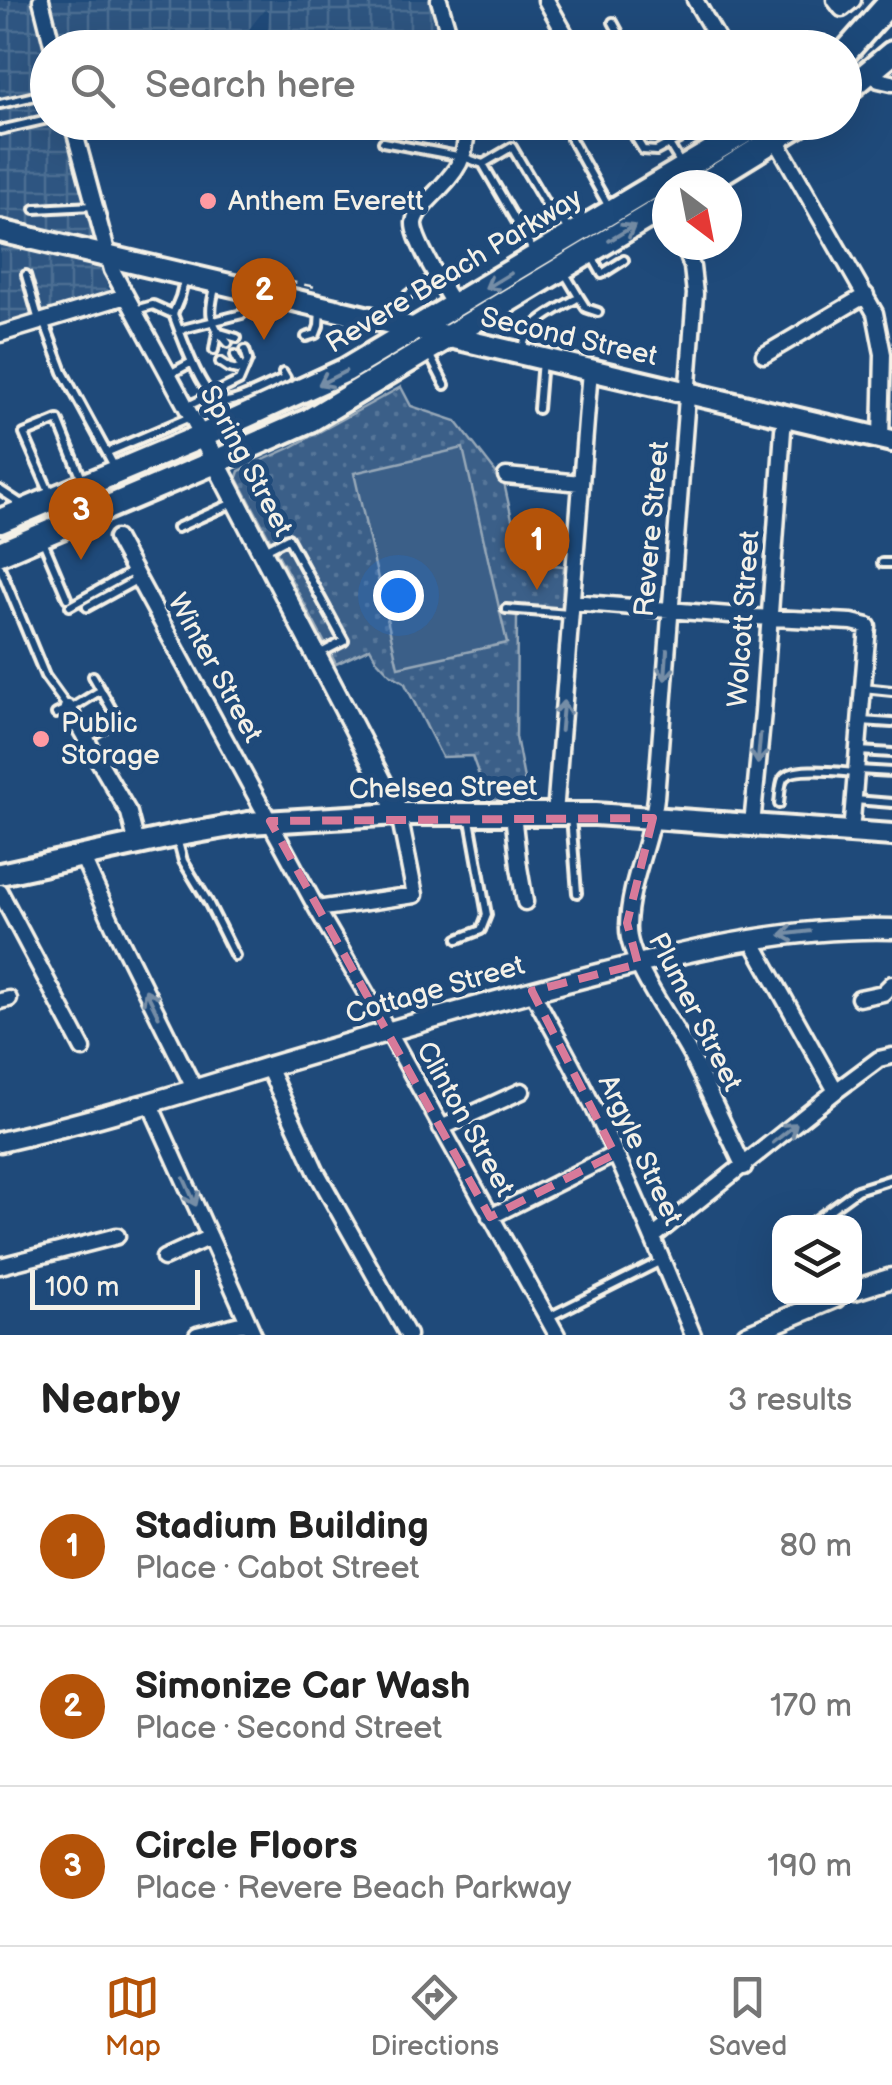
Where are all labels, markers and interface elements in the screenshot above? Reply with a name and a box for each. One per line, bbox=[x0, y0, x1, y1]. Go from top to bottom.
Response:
search box bbox=[30, 30, 862, 140]
icon: search bbox=[65, 58, 120, 113]
text: Search here bbox=[145, 63, 356, 108]
north arrow bbox=[652, 170, 742, 260]
street label: Revere Beach Parkway bbox=[320, 181, 588, 361]
place label: Anthem Everett bbox=[228, 185, 424, 218]
marker: Anthem Everett bbox=[197, 190, 219, 212]
one-way arrow bbox=[607, 223, 636, 243]
pin: 2 bbox=[232, 258, 296, 340]
one-way arrow bbox=[484, 271, 513, 291]
street label: Second Street bbox=[478, 301, 661, 373]
one-way arrow bbox=[318, 369, 347, 388]
street label: Spring Street bbox=[193, 380, 300, 542]
street label: Revere Street bbox=[628, 439, 676, 618]
pin: 3 bbox=[48, 478, 114, 560]
pin: 1 bbox=[504, 508, 570, 590]
street label: Wolcott Street bbox=[721, 529, 767, 709]
your location bbox=[373, 570, 424, 621]
street label: Winter Street bbox=[161, 588, 270, 748]
one-way arrow bbox=[656, 648, 675, 681]
one-way arrow bbox=[553, 701, 572, 733]
place label: Public Storage bbox=[61, 707, 160, 772]
marker: Public Storage bbox=[30, 728, 52, 750]
one-way arrow bbox=[750, 733, 769, 765]
street label: Chelsea Street bbox=[348, 770, 538, 806]
one-way arrow bbox=[779, 924, 811, 943]
street label: Plumer Street bbox=[641, 927, 749, 1097]
street label: Cottage Street bbox=[342, 949, 529, 1031]
one-way arrow bbox=[142, 989, 161, 1018]
street label: Clinton Street bbox=[409, 1036, 521, 1202]
street label: Argyle Street bbox=[591, 1070, 689, 1231]
one-way arrow bbox=[771, 1122, 797, 1144]
one-way arrow bbox=[182, 1176, 200, 1207]
map controls bbox=[772, 1215, 862, 1305]
button: layers bbox=[772, 1215, 862, 1305]
scale bar bbox=[30, 1265, 200, 1310]
text: 100 m bbox=[45, 1271, 119, 1304]
text: Nearby bbox=[40, 1375, 180, 1426]
text: 3 results bbox=[728, 1381, 852, 1420]
text: Stadium Building bbox=[135, 1504, 429, 1549]
text: 1 bbox=[66, 1527, 79, 1566]
text: 80 m bbox=[779, 1527, 852, 1566]
text: Place · Cabot Street bbox=[135, 1549, 419, 1588]
text: Simonize Car Wash bbox=[135, 1664, 471, 1709]
text: 2 bbox=[63, 1687, 82, 1726]
text: 170 m bbox=[770, 1687, 852, 1726]
text: Place · Second Street bbox=[135, 1709, 442, 1748]
text: Circle Floors bbox=[135, 1824, 358, 1869]
text: 3 bbox=[63, 1847, 82, 1886]
text: 190 m bbox=[767, 1847, 852, 1886]
text: Place · Revere Beach Parkway bbox=[135, 1869, 571, 1908]
tab: Map bbox=[105, 1970, 161, 2063]
tab: Directions bbox=[370, 1970, 499, 2063]
tab: Saved bbox=[709, 1970, 787, 2063]

